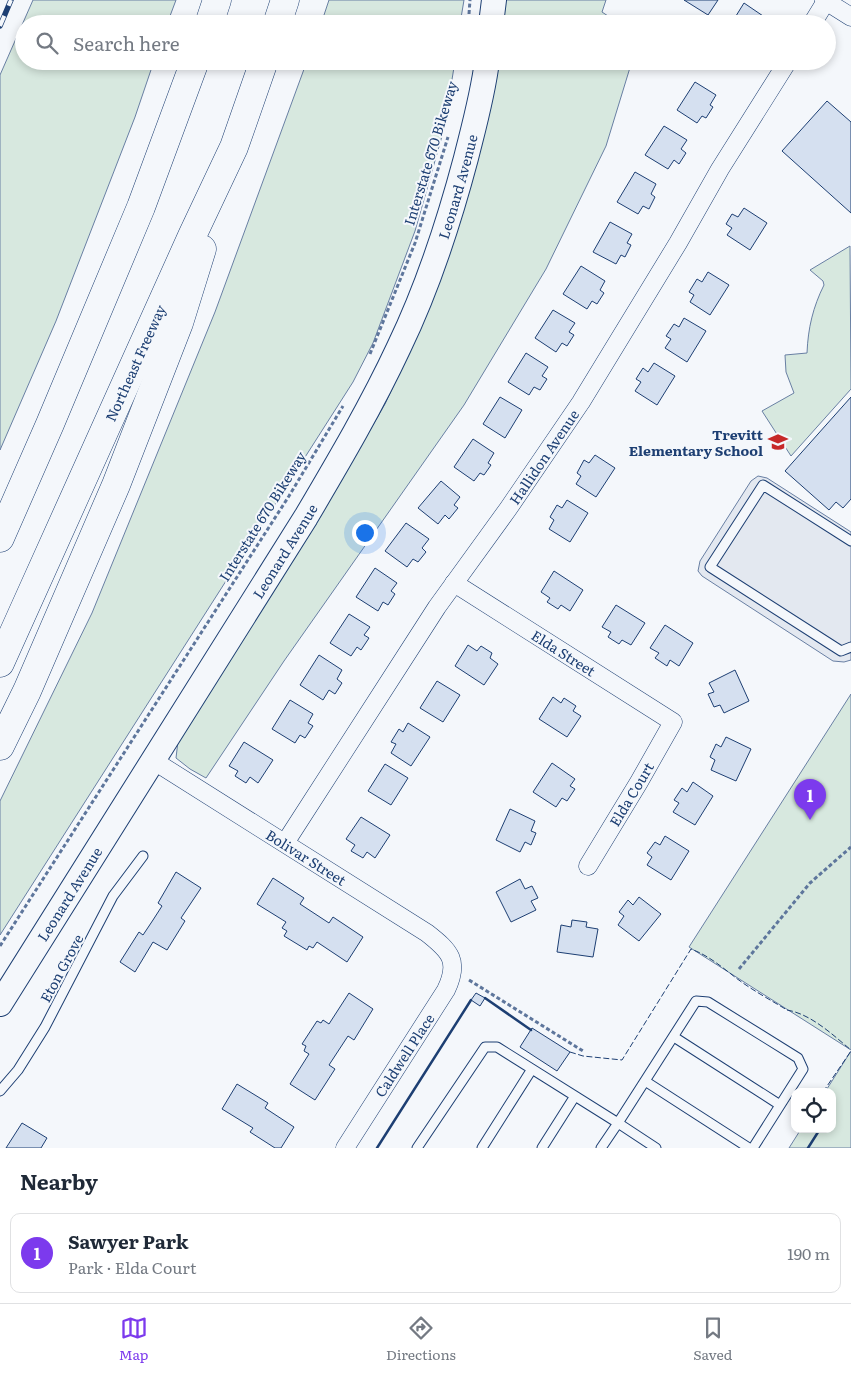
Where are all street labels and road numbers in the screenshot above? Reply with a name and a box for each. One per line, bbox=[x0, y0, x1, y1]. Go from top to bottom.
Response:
street label: Interstate 670 Bikeway bbox=[398, 77, 462, 228]
street label: Leonard Avenue bbox=[433, 132, 482, 241]
street label: Northeast Freeway bbox=[100, 301, 170, 424]
street label: Hallidon Avenue bbox=[504, 405, 583, 508]
street label: Interstate 670 Bikeway bbox=[214, 446, 311, 585]
street label: Leonard Avenue bbox=[247, 500, 322, 602]
street label: Elda Street bbox=[528, 625, 600, 681]
street label: Elda Court bbox=[604, 758, 658, 830]
street label: Bolivar Street bbox=[262, 824, 351, 890]
street label: Leonard Avenue bbox=[32, 843, 106, 945]
street label: Eton Grove bbox=[35, 930, 87, 1006]
street label: Caldwell Place bbox=[369, 1009, 439, 1101]

